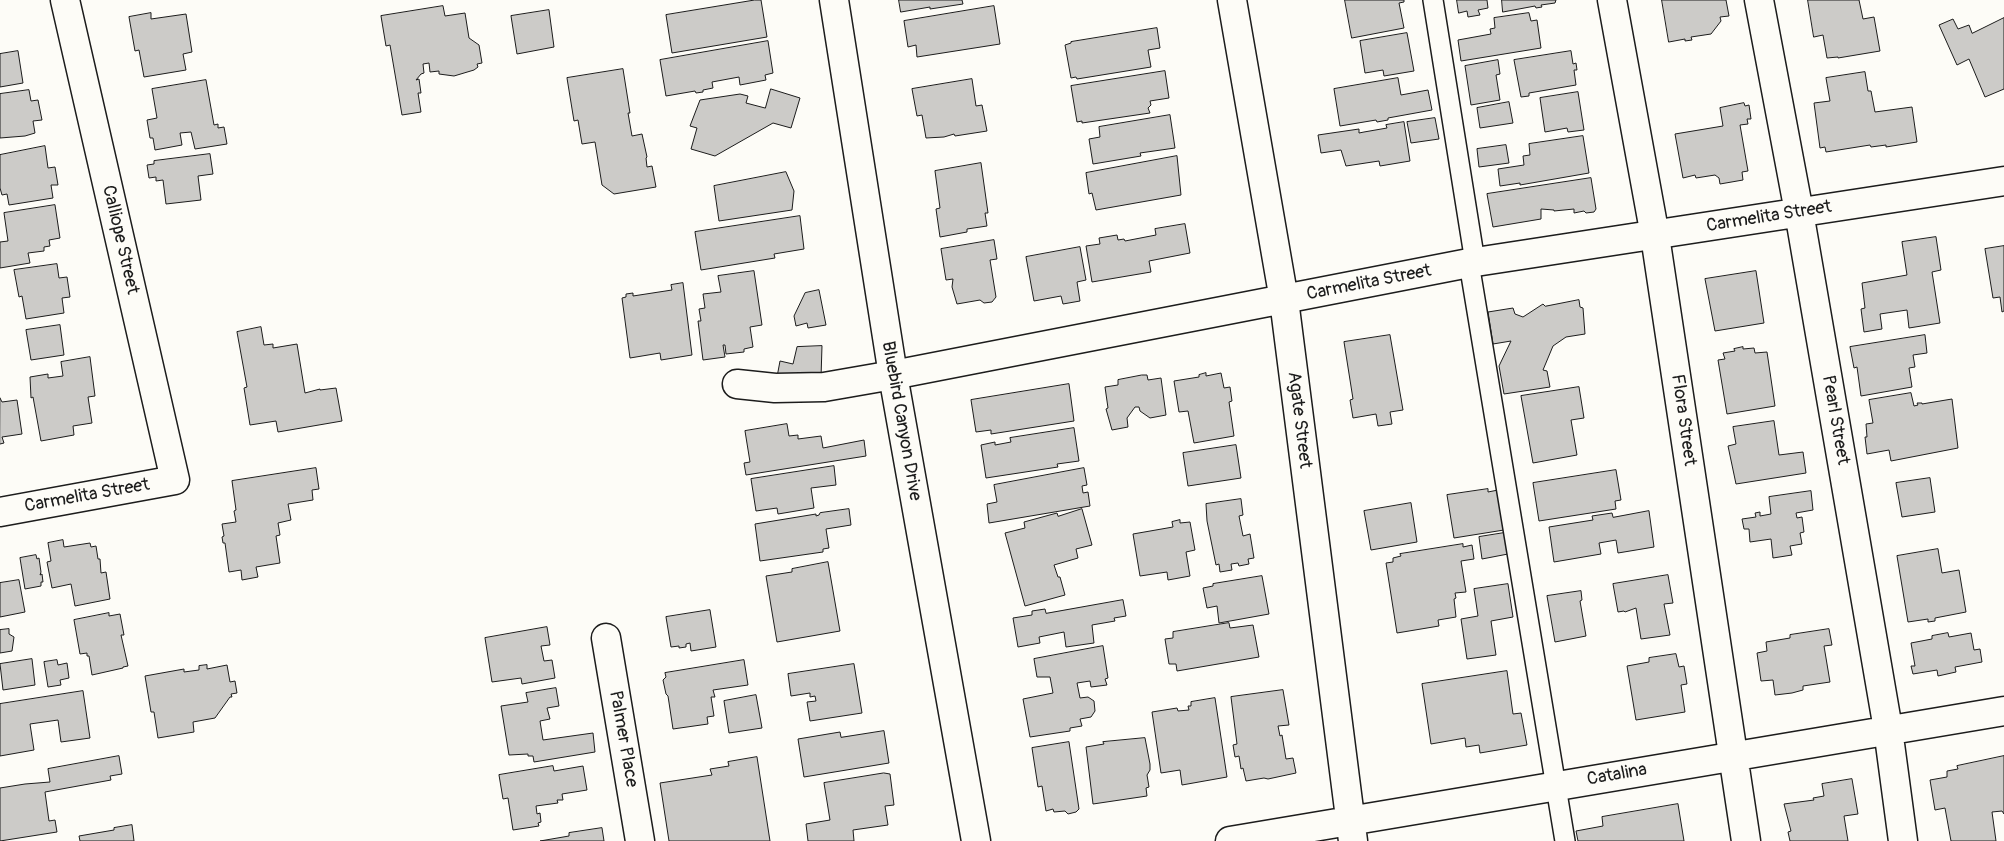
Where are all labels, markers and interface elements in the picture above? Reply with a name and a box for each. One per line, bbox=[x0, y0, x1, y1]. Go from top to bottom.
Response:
street label: Calliope Street bbox=[97, 183, 143, 297]
street label: Carmelita Street bbox=[1705, 196, 1833, 238]
street label: Carmelita Street bbox=[1305, 260, 1433, 306]
street label: Bluebird Canyon Drive bbox=[876, 340, 926, 502]
street label: Agate Street bbox=[1282, 370, 1316, 470]
street label: Flora Street bbox=[1666, 373, 1700, 467]
street label: Pearl Street bbox=[1816, 374, 1854, 466]
street label: Carmelita Street bbox=[23, 474, 151, 518]
street label: Palmer Place bbox=[604, 689, 642, 789]
street label: Catalina bbox=[1585, 759, 1649, 791]

